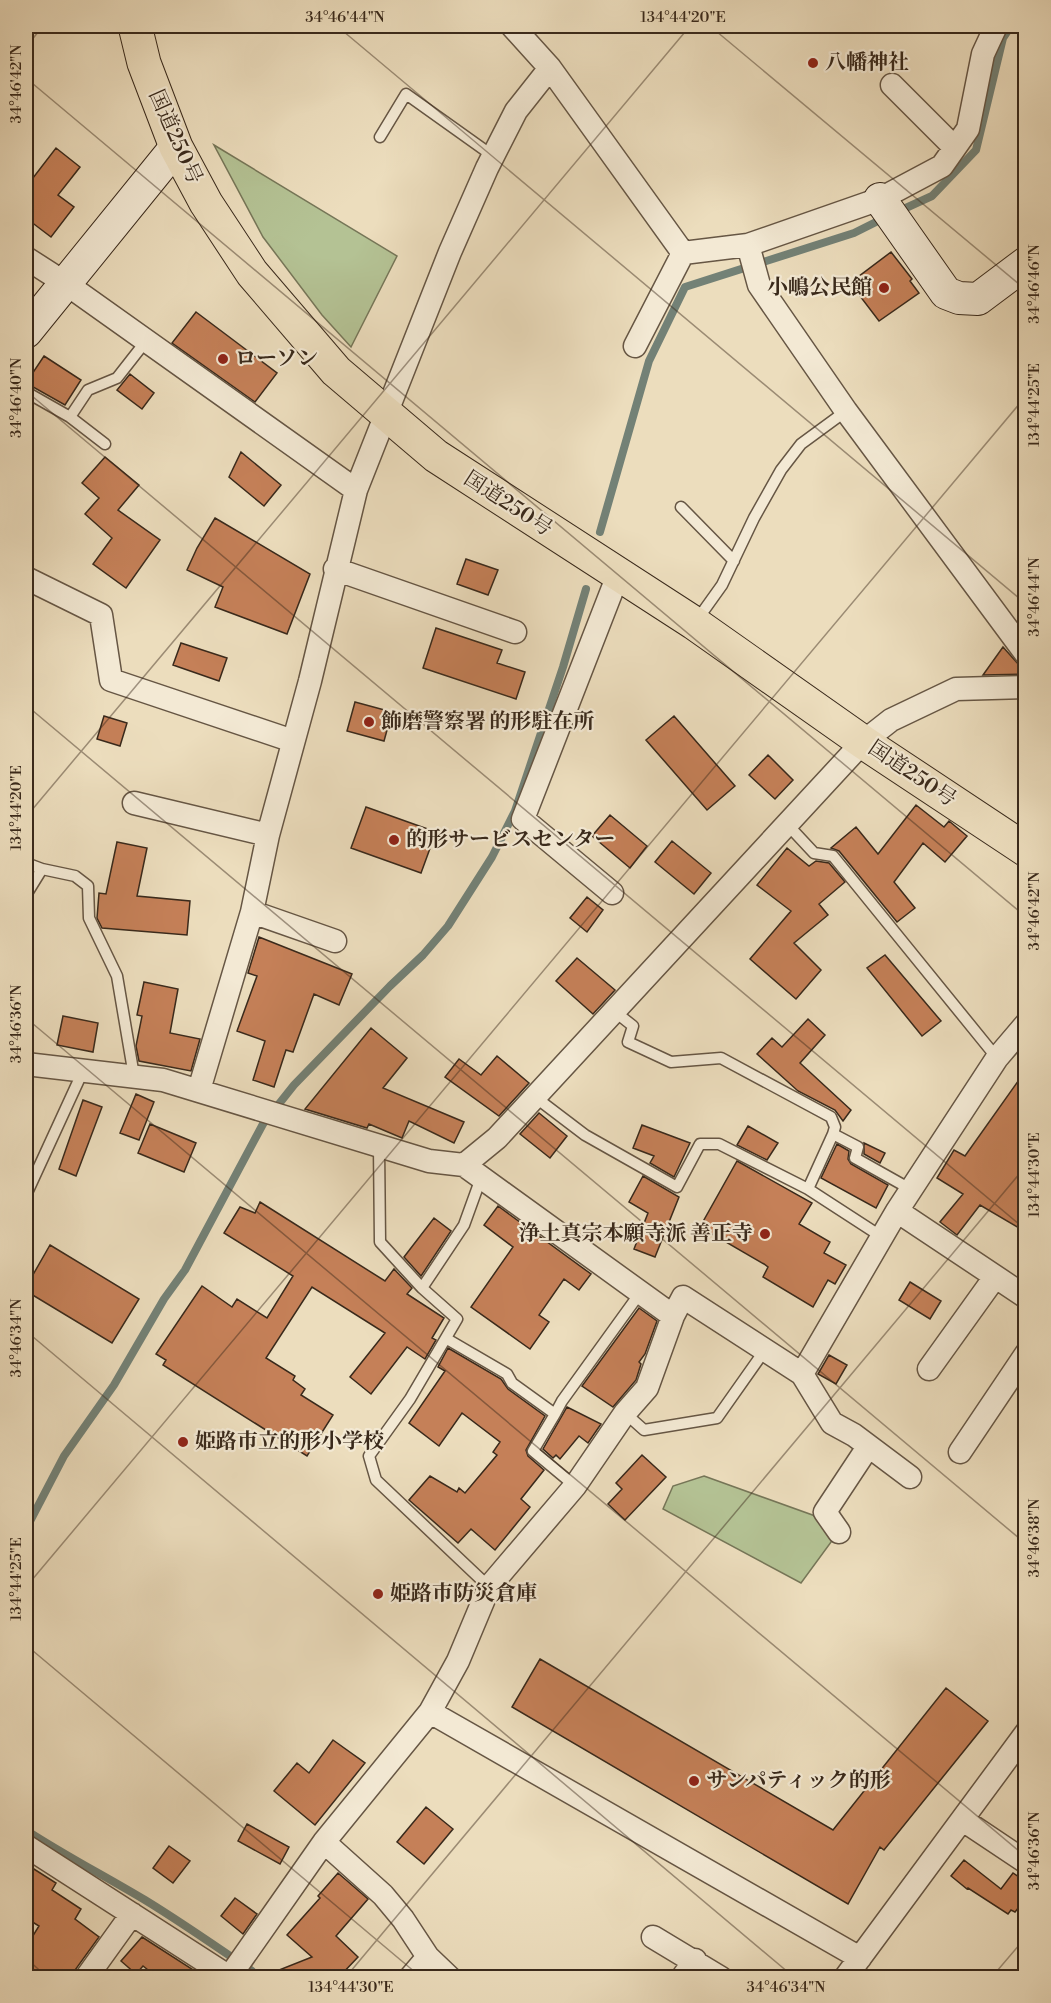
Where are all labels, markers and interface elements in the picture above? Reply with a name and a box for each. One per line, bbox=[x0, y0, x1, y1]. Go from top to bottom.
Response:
text: 34°46'44"N bbox=[305, 8, 385, 27]
text: 134°44'20"E bbox=[640, 8, 726, 27]
text: 34°46'42"N bbox=[7, 45, 26, 123]
place label: 八幡神社 bbox=[825, 50, 909, 76]
marker: 八幡神社 bbox=[806, 56, 820, 70]
street label: 国道250号 bbox=[143, 86, 207, 188]
text: 34°46'46"N bbox=[1025, 244, 1044, 324]
place label: 小嶋公民館 bbox=[767, 275, 872, 301]
marker: 小嶋公民館 bbox=[877, 281, 891, 295]
place label: ローソン bbox=[235, 346, 318, 372]
marker: ローソン bbox=[216, 352, 230, 366]
text: 34°46'40"N bbox=[7, 358, 26, 438]
text: 134°44'25"E bbox=[1025, 363, 1044, 447]
street label: 国道250号 bbox=[459, 466, 557, 542]
text: 34°46'44"N bbox=[1025, 557, 1044, 637]
place label: 飾磨警察署 的形駐在所 bbox=[381, 709, 594, 735]
marker: 飾磨警察署 的形駐在所 bbox=[362, 715, 376, 729]
street label: 国道250号 bbox=[863, 735, 961, 813]
text: 134°44'20"E bbox=[7, 765, 26, 851]
place label: 的形サービスセンター bbox=[406, 827, 615, 853]
marker: 的形サービスセンター bbox=[387, 833, 401, 847]
text: 34°46'42"N bbox=[1025, 872, 1044, 950]
text: 34°46'36"N bbox=[7, 985, 26, 1063]
text: 134°44'30"E bbox=[1025, 1132, 1044, 1218]
place label: 浄土真宗本願寺派 善正寺 bbox=[519, 1221, 753, 1247]
marker: 浄土真宗本願寺派 善正寺 bbox=[758, 1227, 772, 1241]
text: 34°46'34"N bbox=[7, 1299, 26, 1377]
place label: 姫路市立的形小学校 bbox=[195, 1429, 384, 1455]
marker: 姫路市立的形小学校 bbox=[176, 1435, 190, 1449]
text: 34°46'38"N bbox=[1025, 1499, 1044, 1577]
text: 134°44'25"E bbox=[7, 1537, 26, 1621]
place label: 姫路市防災倉庫 bbox=[390, 1581, 537, 1607]
marker: 姫路市防災倉庫 bbox=[371, 1587, 385, 1601]
place label: サンパティック的形 bbox=[706, 1768, 891, 1794]
marker: サンパティック的形 bbox=[687, 1774, 701, 1788]
text: 34°46'36"N bbox=[1025, 1812, 1044, 1890]
text: 134°44'30"E bbox=[308, 1978, 394, 1997]
text: 34°46'34"N bbox=[747, 1978, 825, 1997]

